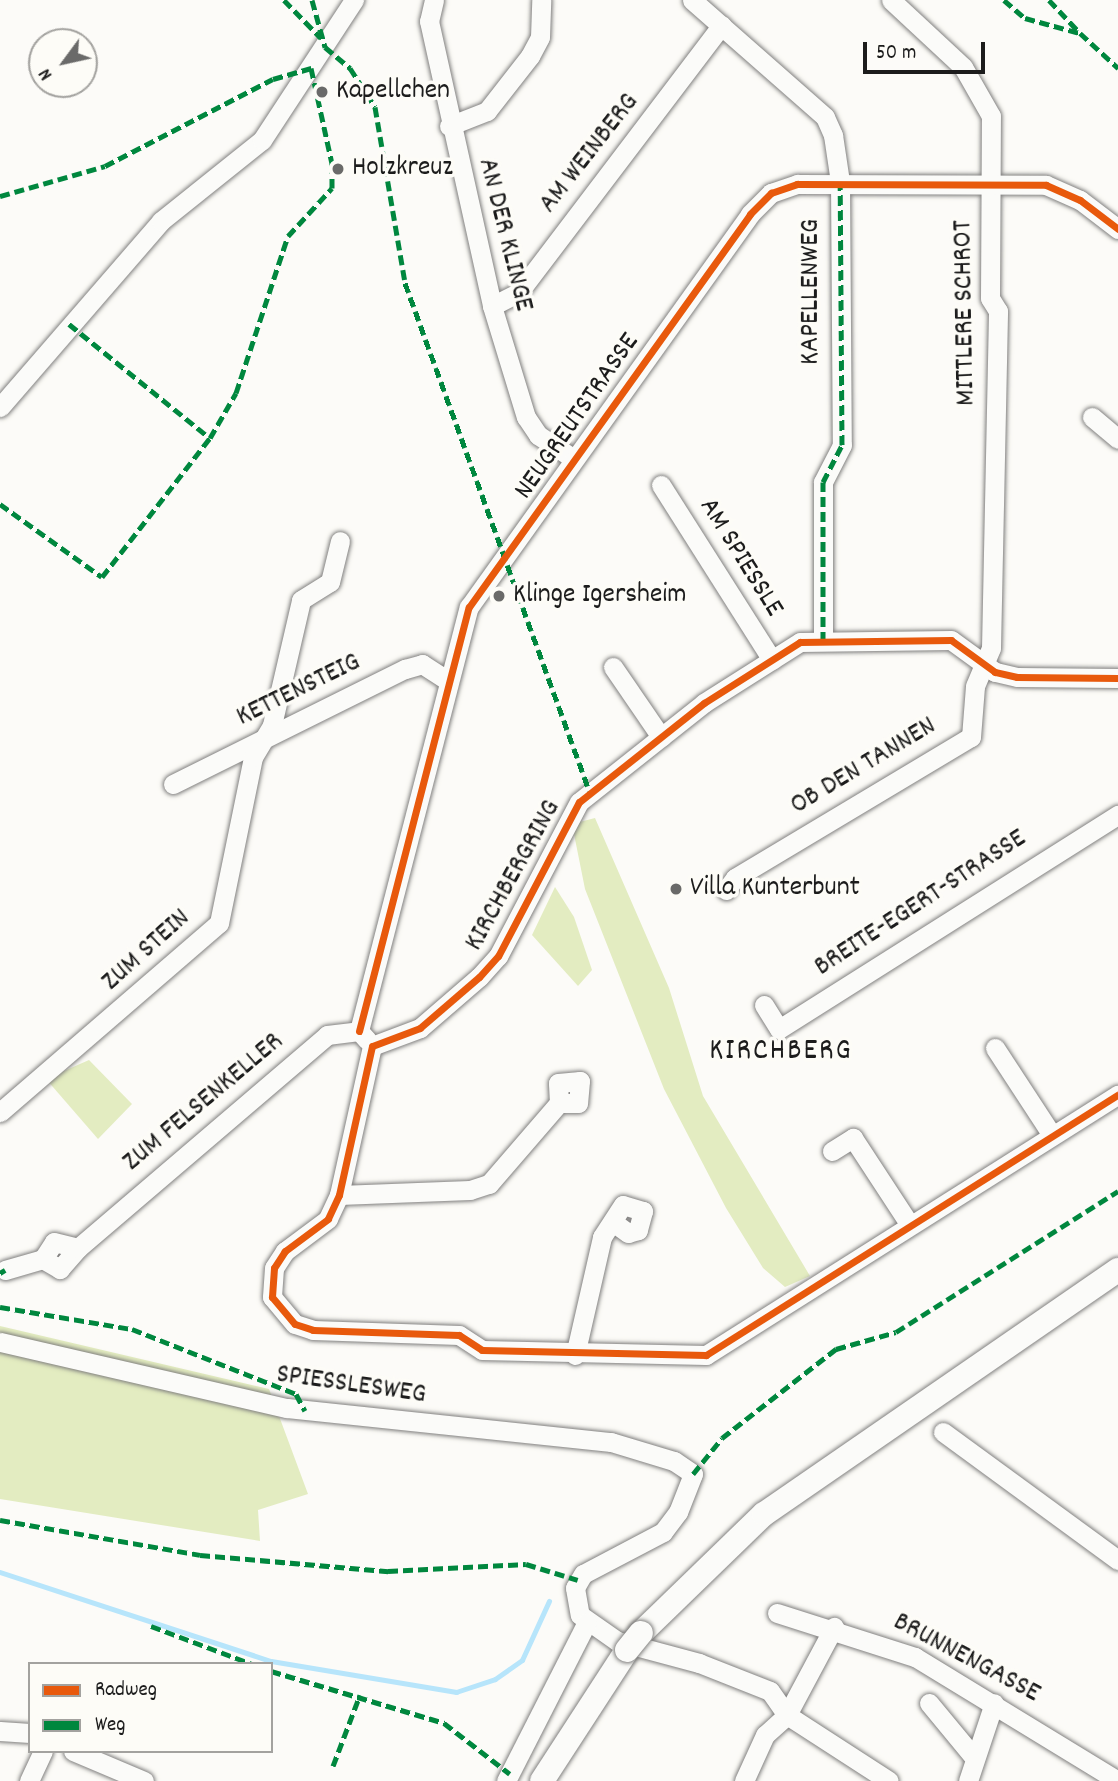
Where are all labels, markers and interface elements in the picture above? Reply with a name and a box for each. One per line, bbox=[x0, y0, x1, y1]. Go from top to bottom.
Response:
north arrow bbox=[28, 28, 98, 98]
scale bar bbox=[866, 28, 988, 72]
text: 50 m bbox=[876, 39, 916, 69]
text: N bbox=[33, 62, 61, 85]
place label: Kapellchen bbox=[336, 75, 450, 109]
marker: Kapellchen bbox=[314, 84, 330, 100]
street label: AM WEINBERG bbox=[533, 87, 647, 221]
place label: Holzkreuz bbox=[352, 152, 453, 186]
street label: AN DER KLINGE bbox=[469, 155, 539, 315]
marker: Holzkreuz bbox=[330, 161, 346, 177]
street label: KAPELLENWEG bbox=[795, 219, 829, 365]
street label: MITTLERE SCHROT bbox=[948, 220, 984, 406]
street label: NEUGREUTSTRASSE bbox=[508, 327, 648, 507]
street label: AM SPIESSLE bbox=[690, 493, 790, 623]
place label: Klinge Igersheim bbox=[513, 579, 687, 613]
marker: Klinge Igersheim bbox=[491, 588, 507, 604]
street label: KETTENSTEIG bbox=[232, 647, 366, 735]
street label: OB DEN TANNEN bbox=[785, 710, 943, 824]
street label: KIRCHBERGRING bbox=[459, 795, 569, 957]
street label: BREITE-EGERT-STRASSE bbox=[809, 823, 1033, 985]
place label: Villa Kunterbunt bbox=[690, 872, 860, 906]
marker: Villa Kunterbunt bbox=[668, 881, 684, 897]
street label: ZUM STEIN bbox=[96, 903, 198, 999]
street label: ZUM FELSENKELLER bbox=[117, 1026, 291, 1180]
district label: KIRCHBERG bbox=[710, 1035, 852, 1071]
street label: SPIESSLESWEG bbox=[274, 1359, 428, 1413]
street label: BRUNNENGASSE bbox=[887, 1606, 1045, 1712]
legend bbox=[28, 1662, 273, 1753]
text: Radweg bbox=[95, 1676, 157, 1706]
text: Weg bbox=[95, 1711, 126, 1741]

